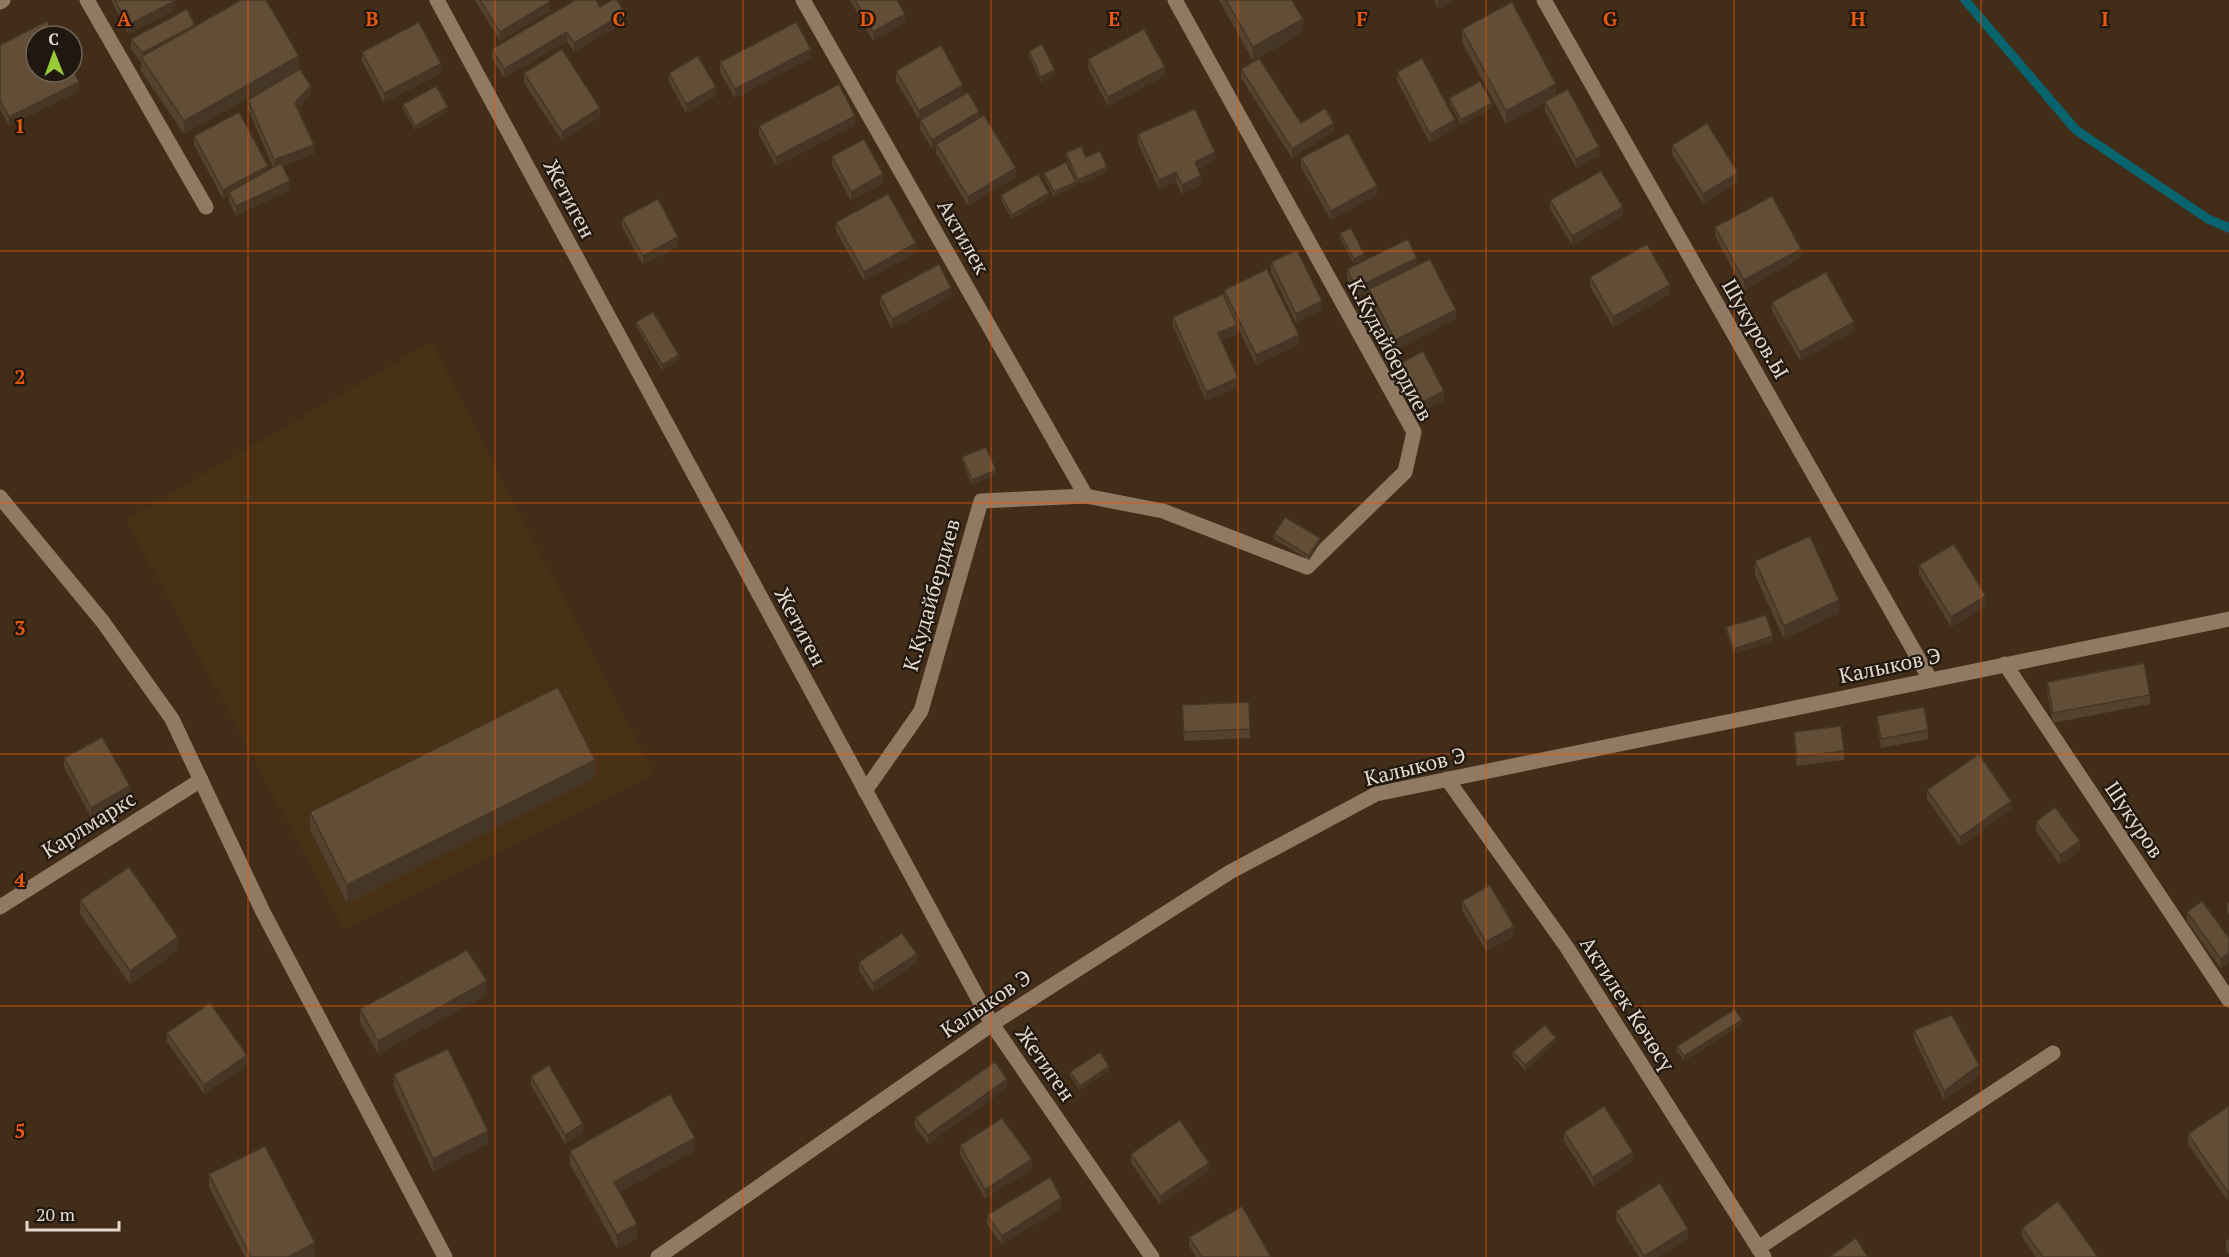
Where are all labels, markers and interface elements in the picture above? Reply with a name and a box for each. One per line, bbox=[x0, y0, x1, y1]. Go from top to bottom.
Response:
text: A bbox=[117, 5, 132, 32]
text: B bbox=[366, 5, 379, 32]
text: C bbox=[612, 5, 626, 32]
text: D bbox=[860, 5, 874, 32]
text: E bbox=[1108, 5, 1120, 32]
text: F bbox=[1356, 5, 1368, 32]
text: G bbox=[1603, 5, 1617, 32]
text: H bbox=[1850, 5, 1866, 32]
text: I bbox=[2101, 5, 2109, 32]
north arrow bbox=[24, 24, 84, 84]
text: С bbox=[48, 28, 59, 50]
text: 1 bbox=[14, 112, 26, 139]
street label: Жетиген bbox=[537, 154, 602, 243]
street label: Актилек bbox=[931, 194, 997, 280]
street label: К.Кудайбердиев bbox=[1342, 274, 1440, 425]
street label: Шукуров.Ы bbox=[1716, 274, 1796, 383]
text: 2 bbox=[14, 363, 26, 390]
street label: К.Кудайбердиев bbox=[896, 515, 966, 674]
street label: Жетиген bbox=[768, 582, 833, 671]
text: 3 bbox=[14, 614, 26, 641]
street label: Калыков Э bbox=[1836, 641, 1943, 689]
street label: Калыков Э bbox=[1361, 740, 1468, 792]
street label: Шукуров bbox=[2099, 776, 2171, 863]
street label: Карлмаркс bbox=[36, 784, 141, 864]
text: 4 bbox=[14, 866, 26, 893]
street label: Актилек Көчөсү bbox=[1574, 931, 1682, 1076]
street label: Калыков Э bbox=[935, 963, 1036, 1044]
street label: Жетиген bbox=[1010, 1020, 1082, 1107]
text: 5 bbox=[14, 1117, 26, 1144]
scale bar bbox=[27, 1194, 118, 1232]
text: 20 m bbox=[36, 1202, 76, 1226]

